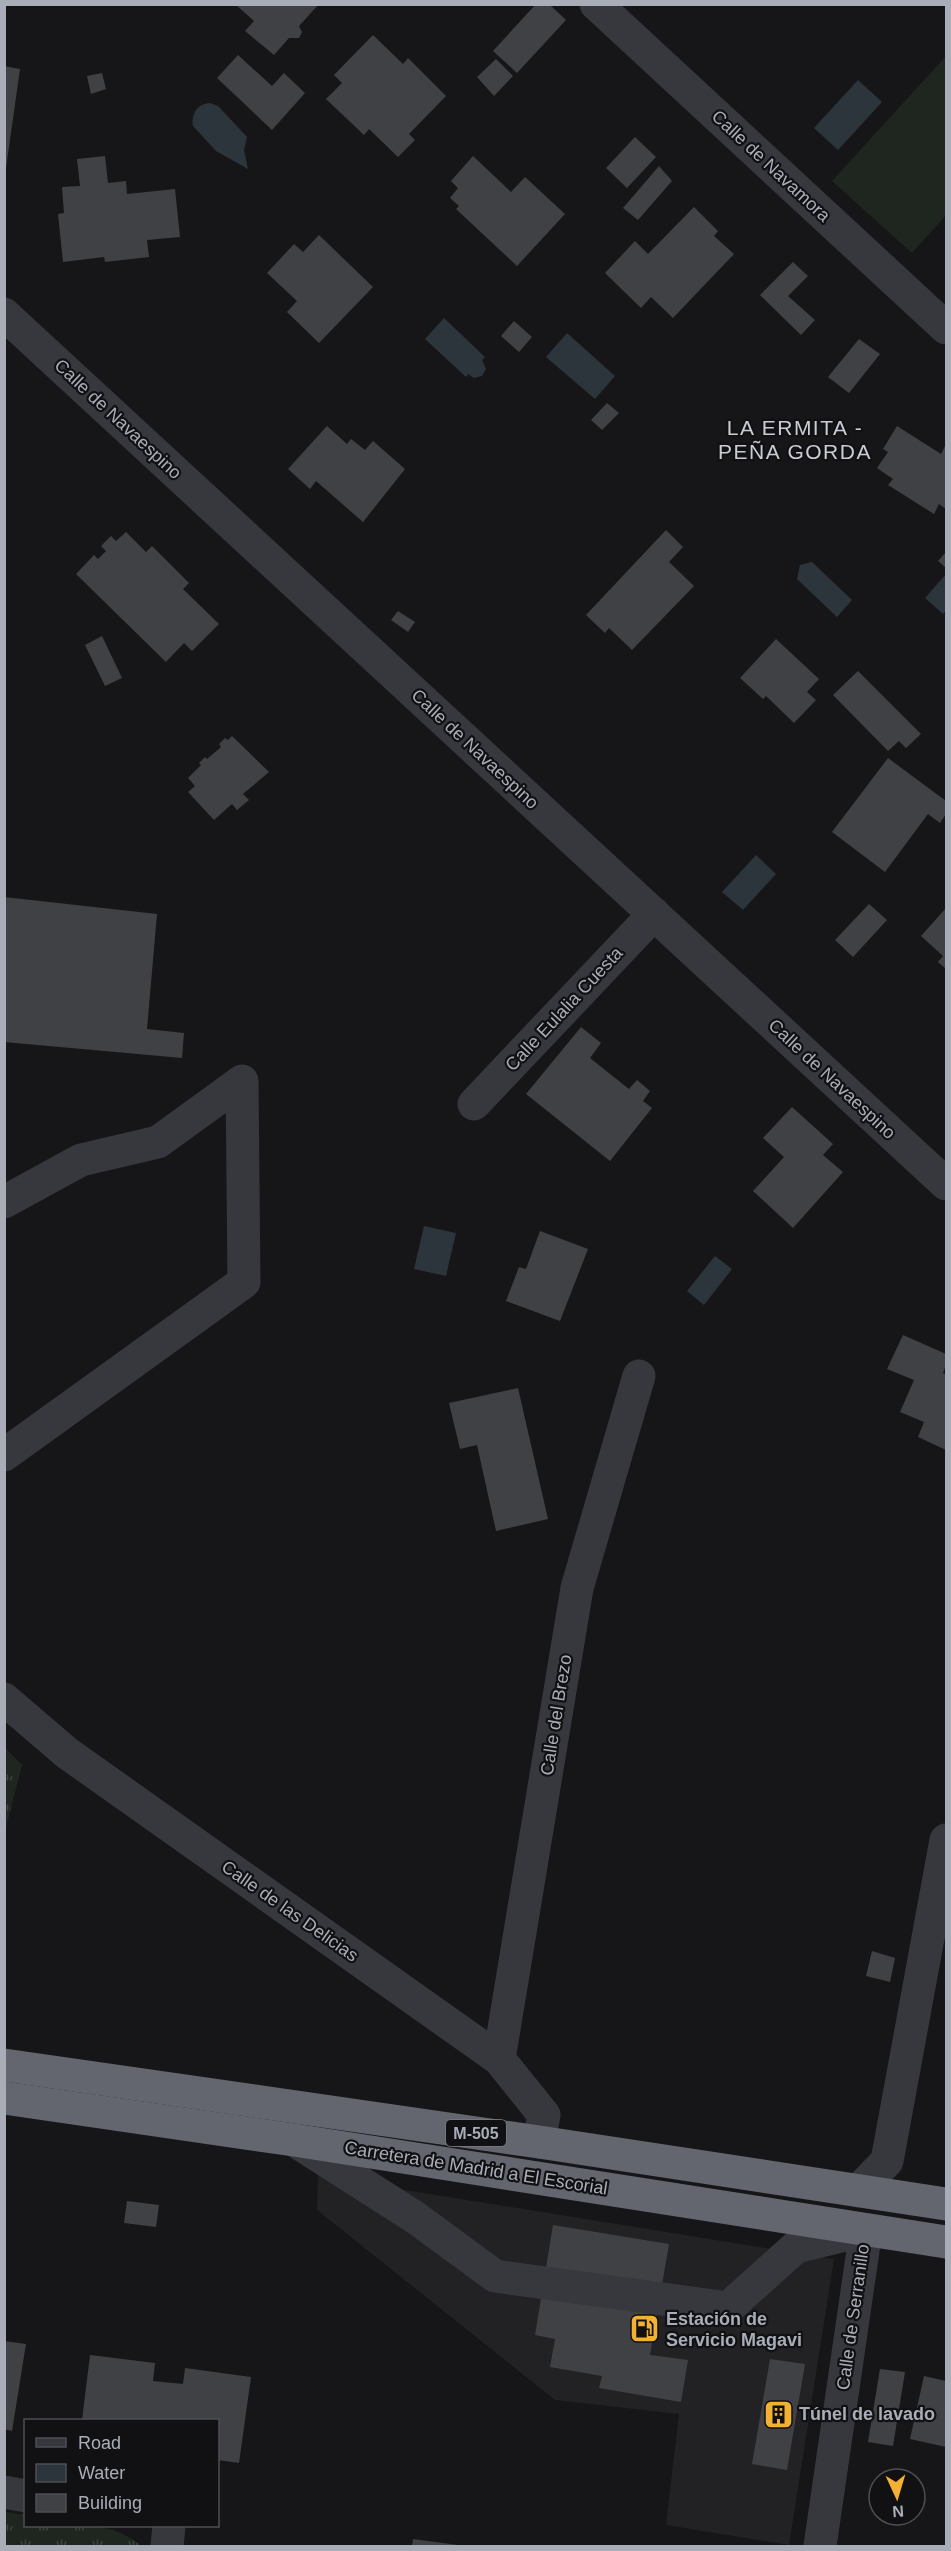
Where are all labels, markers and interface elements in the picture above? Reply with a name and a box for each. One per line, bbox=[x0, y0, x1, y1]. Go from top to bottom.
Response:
street label: Calle de Navamora bbox=[708, 106, 835, 227]
street label: Calle de Navaespino bbox=[50, 355, 186, 483]
district label: LA ERMITA - PEÑA GORDA bbox=[718, 416, 872, 463]
street label: Calle de Navaespino bbox=[407, 685, 543, 813]
street label: Calle Eulalia Cuesta bbox=[501, 942, 627, 1075]
street label: Calle de Navaespino bbox=[764, 1015, 900, 1143]
street label: Calle del Brezo bbox=[537, 1653, 575, 1777]
street label: Calle de las Delicias bbox=[218, 1856, 362, 1966]
road number: M-505 bbox=[446, 2120, 506, 2146]
street label: Carretera de Madrid a El Escorial bbox=[343, 2137, 609, 2199]
street label: Calle de Serranillo bbox=[833, 2243, 873, 2391]
place label: Estación de Servicio Magavi bbox=[666, 2309, 802, 2350]
fuel station icon: Estación de Servicio Magavi bbox=[629, 2313, 661, 2345]
building icon: Túnel de lavado bbox=[762, 2398, 794, 2430]
place label: Túnel de lavado bbox=[799, 2404, 935, 2424]
legend bbox=[24, 2419, 219, 2527]
text: Road bbox=[78, 2433, 121, 2453]
text: Water bbox=[78, 2463, 125, 2483]
north arrow bbox=[867, 2467, 927, 2527]
text: Building bbox=[78, 2493, 142, 2513]
text: N bbox=[892, 2503, 904, 2520]

